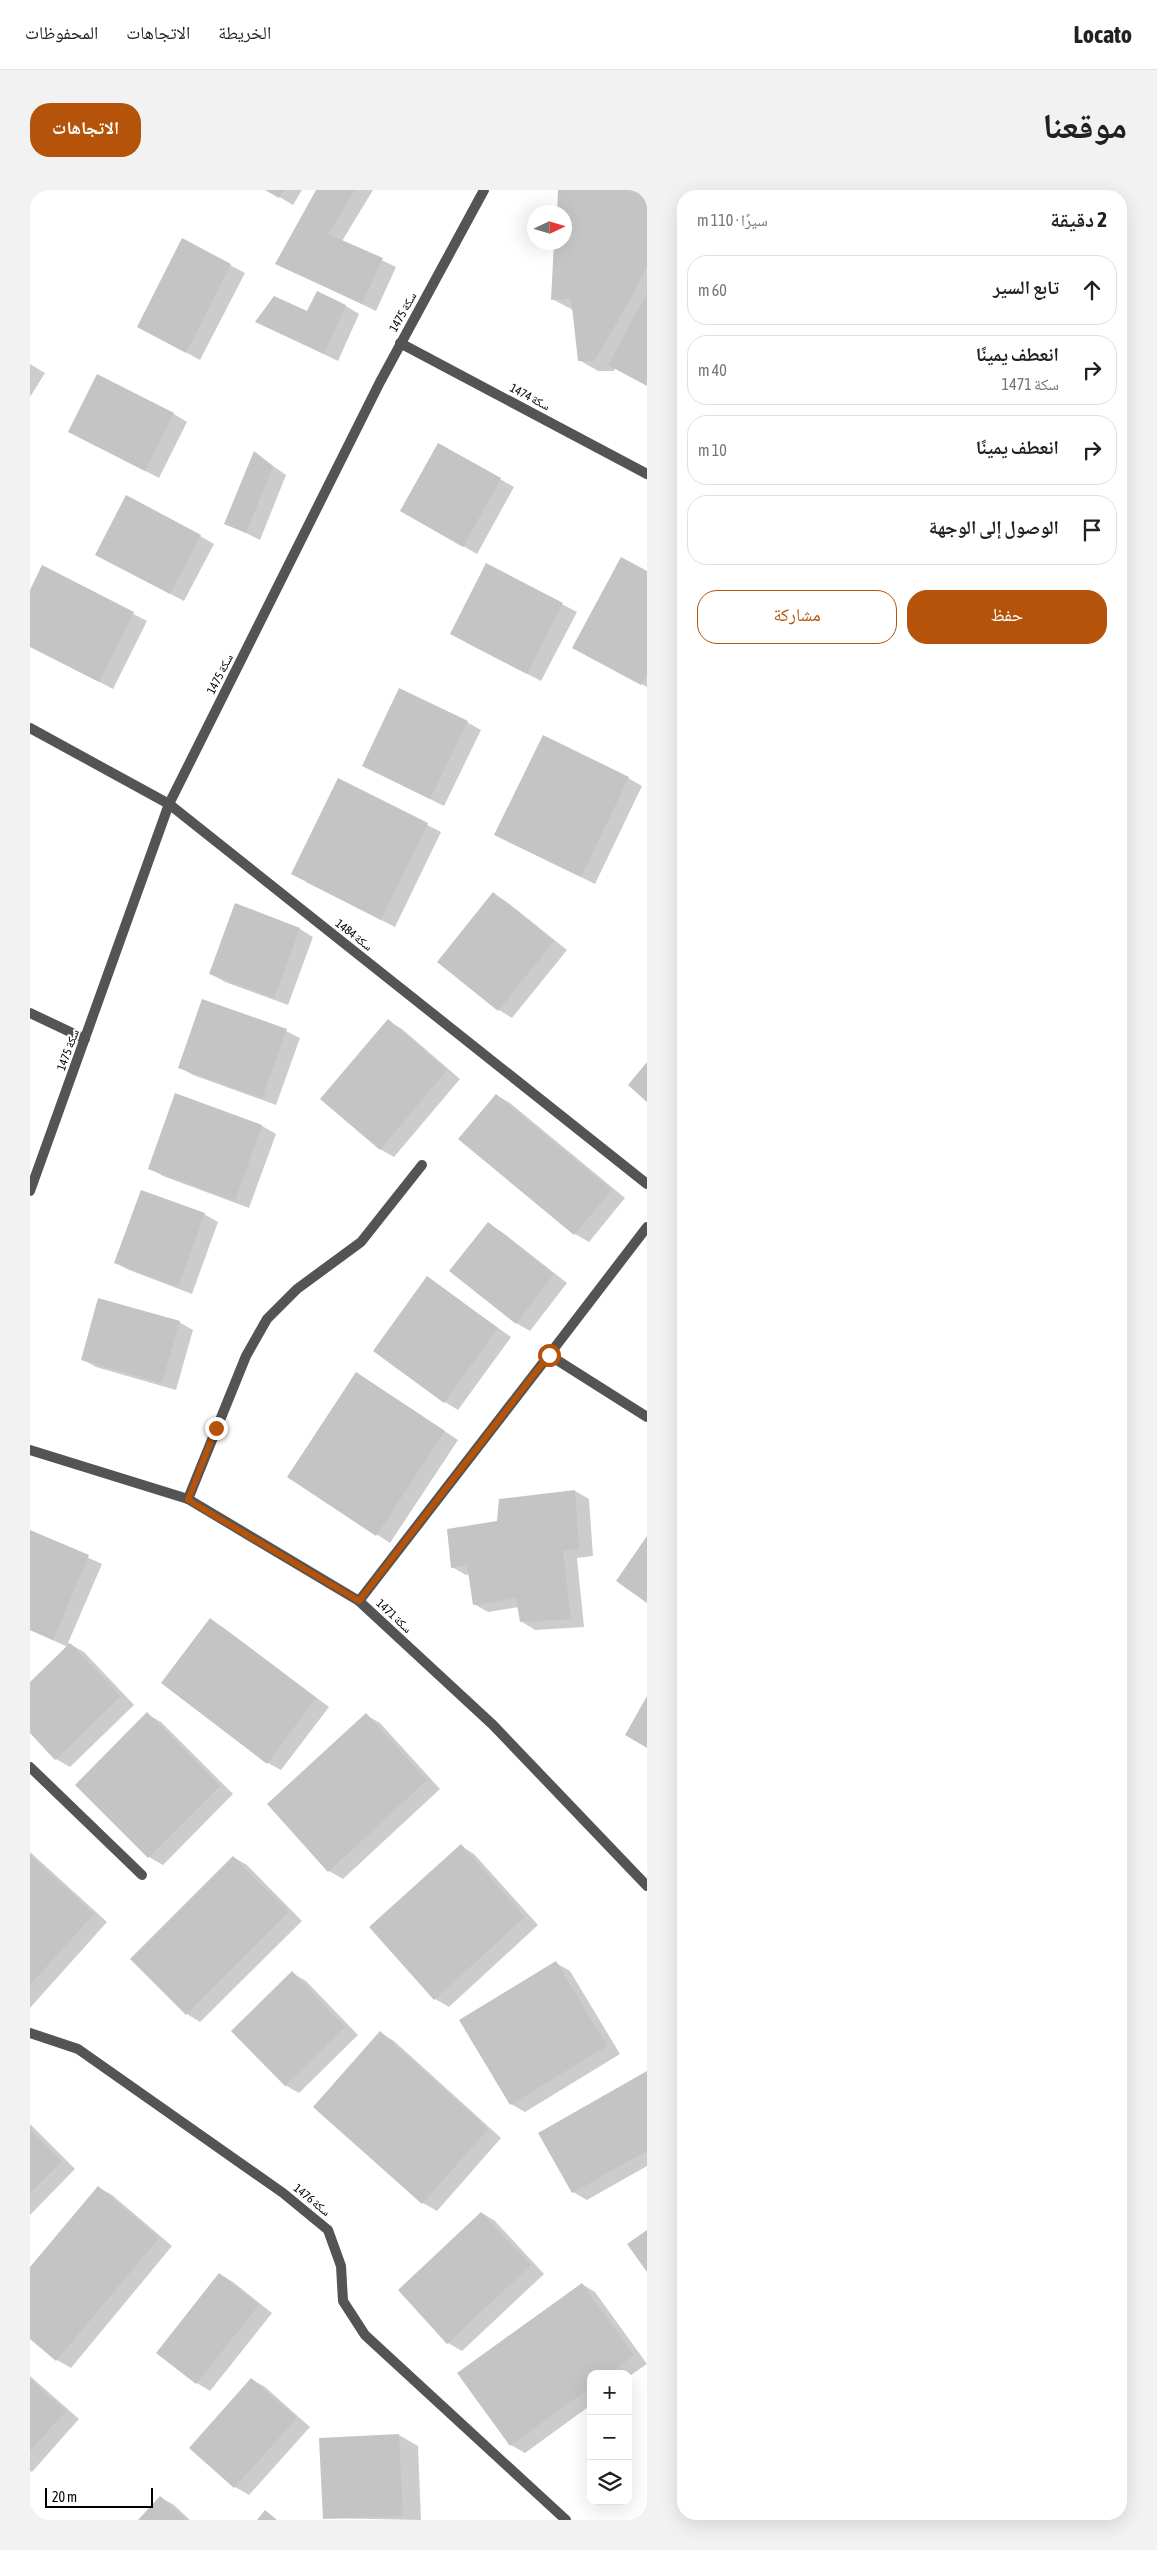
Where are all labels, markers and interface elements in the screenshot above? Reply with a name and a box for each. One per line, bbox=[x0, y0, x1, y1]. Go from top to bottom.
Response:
text: Locato bbox=[1073, 21, 1132, 48]
text: المحفوظات bbox=[25, 22, 98, 43]
text: الاتجاهات bbox=[126, 22, 190, 43]
text: الخريطة bbox=[218, 22, 271, 43]
button: الاتجاهات bbox=[30, 103, 141, 157]
text: موقعنا bbox=[1042, 105, 1127, 145]
north arrow bbox=[527, 205, 572, 250]
text: 2 دقيقة bbox=[1050, 207, 1107, 231]
text: سيرًا · 110 m bbox=[697, 211, 768, 229]
text: تابع السير bbox=[993, 276, 1059, 298]
icon: ahead bbox=[1078, 276, 1106, 304]
text: 60 m bbox=[698, 281, 727, 299]
street label: سكة 1475 bbox=[386, 290, 420, 334]
text: انعطف يمينًا bbox=[976, 343, 1059, 365]
icon: right bbox=[1078, 356, 1106, 384]
text: 40 m bbox=[698, 361, 727, 379]
text: سكة 1471 bbox=[1002, 375, 1059, 393]
street label: سكة 1474 bbox=[508, 381, 552, 413]
text: انعطف يمينًا bbox=[976, 436, 1059, 458]
icon: right bbox=[1078, 436, 1106, 464]
text: 10 m bbox=[698, 441, 727, 459]
text: الوصول إلى الوجهة bbox=[929, 516, 1059, 538]
icon: arrive bbox=[1078, 516, 1106, 544]
button: مشاركة bbox=[697, 590, 897, 644]
button: حفظ bbox=[907, 590, 1107, 644]
street label: سكة 1475 bbox=[204, 652, 236, 696]
street label: سكة 1484 bbox=[333, 916, 375, 954]
street label: سكة 1475 bbox=[54, 1027, 82, 1073]
route start bbox=[538, 1344, 561, 1367]
route end bbox=[205, 1417, 228, 1440]
street label: سكة 1471 bbox=[373, 1596, 415, 1636]
street label: سكة 1476 bbox=[291, 2181, 333, 2219]
map controls bbox=[587, 2370, 632, 2505]
button: + bbox=[587, 2370, 632, 2415]
button: − bbox=[587, 2415, 632, 2460]
button: layers bbox=[587, 2460, 632, 2505]
scale bar bbox=[45, 2485, 152, 2508]
text: 20 m bbox=[52, 2489, 77, 2505]

